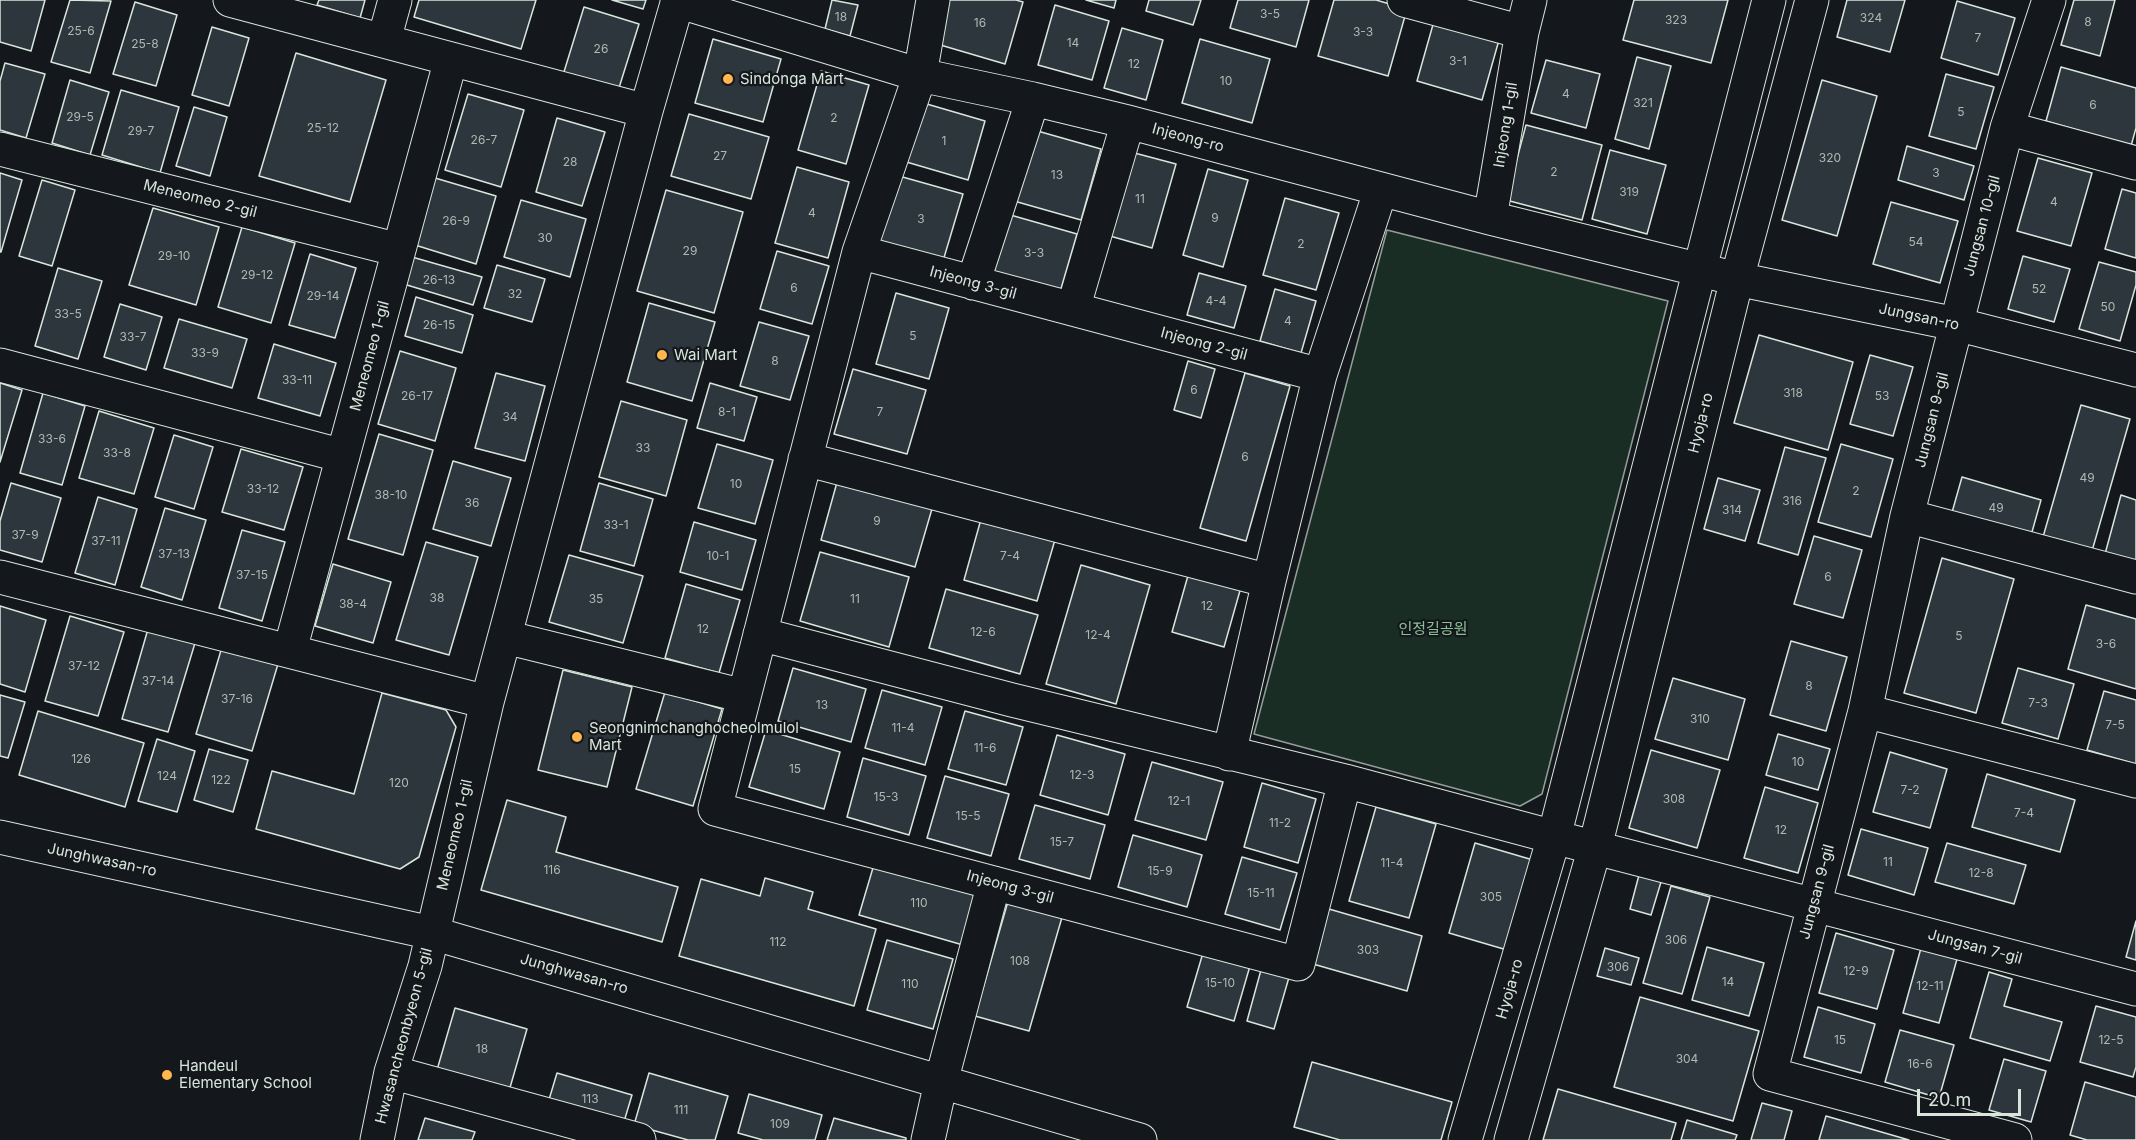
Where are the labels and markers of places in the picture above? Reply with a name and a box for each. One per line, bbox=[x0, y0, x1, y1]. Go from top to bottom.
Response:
place label: Sindonga Mart bbox=[740, 70, 844, 88]
marker: Sindonga Mart bbox=[721, 72, 735, 86]
place label: Wai Mart bbox=[674, 346, 737, 364]
marker: Wai Mart bbox=[655, 348, 669, 362]
place label: Seongnimchanghocheolmulol Mart bbox=[589, 719, 799, 754]
marker: Seongnimchanghocheolmulol Mart bbox=[570, 730, 584, 744]
place label: Handeul Elementary School bbox=[179, 1057, 312, 1092]
marker: Handeul Elementary School bbox=[160, 1068, 174, 1082]

